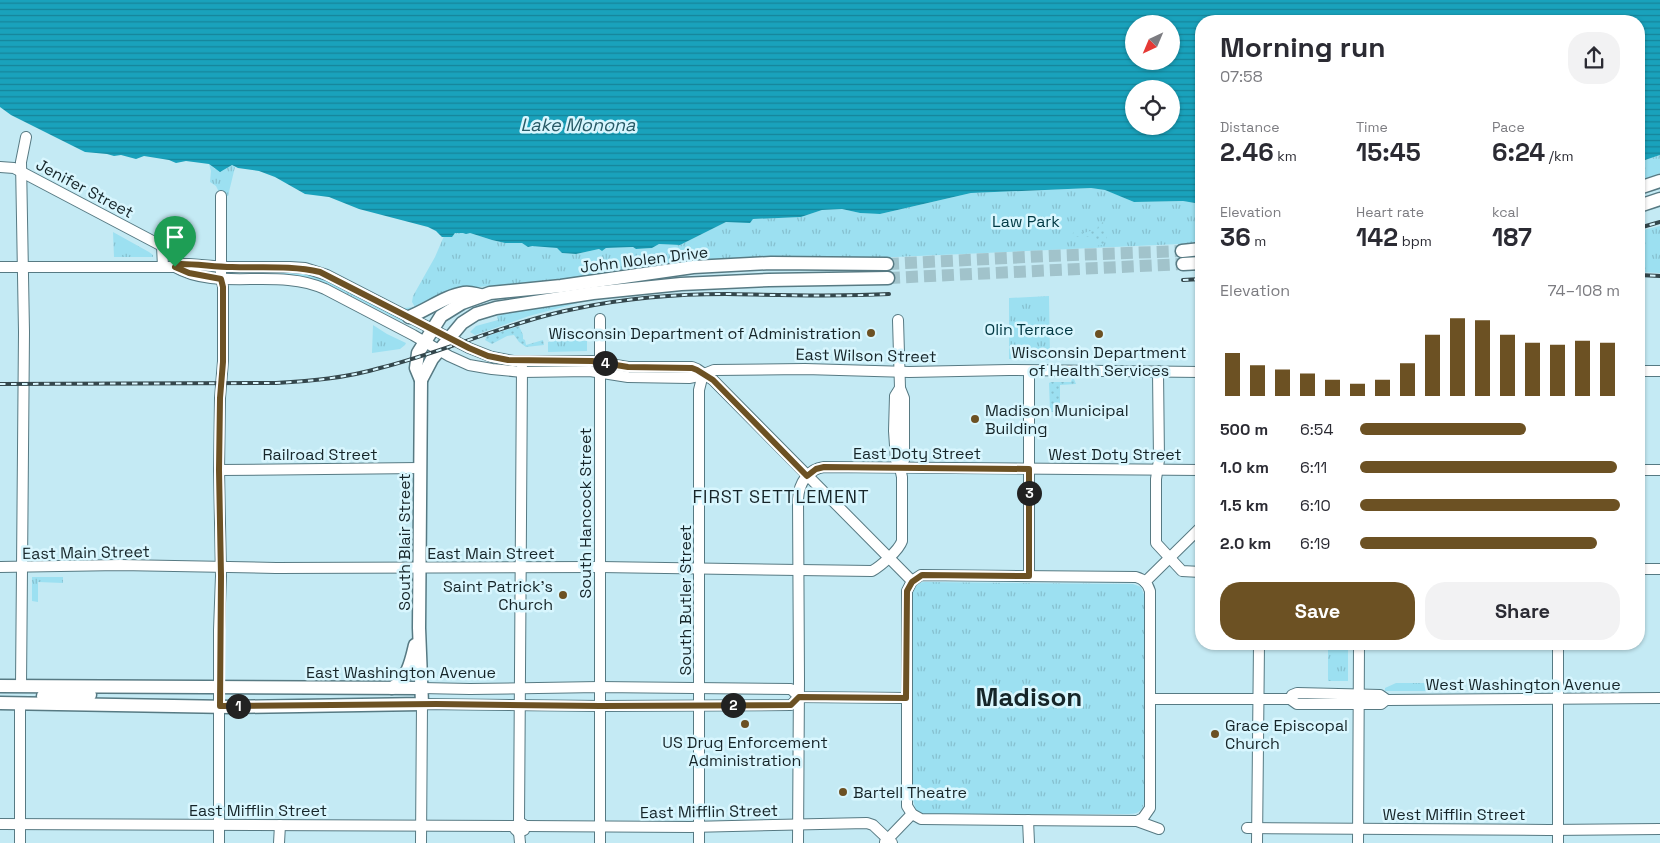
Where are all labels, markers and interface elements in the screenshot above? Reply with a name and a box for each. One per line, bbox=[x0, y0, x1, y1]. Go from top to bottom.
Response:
north arrow bbox=[1125, 15, 1180, 70]
map controls bbox=[1125, 15, 1180, 135]
text: Morning run bbox=[1220, 29, 1385, 65]
button: share bbox=[1568, 32, 1620, 84]
text: 07:58 bbox=[1220, 66, 1263, 87]
button: locate bbox=[1125, 80, 1180, 135]
water label: Lake Monona bbox=[521, 113, 636, 136]
text: Distance bbox=[1220, 118, 1280, 136]
text: Time bbox=[1356, 118, 1388, 136]
text: Pace bbox=[1492, 118, 1525, 136]
text: 2.46 bbox=[1220, 136, 1274, 168]
text: 15:45 bbox=[1356, 136, 1421, 168]
text: 6:24 bbox=[1492, 136, 1545, 168]
text: km bbox=[1274, 147, 1297, 165]
text: /km bbox=[1545, 147, 1574, 165]
street label: Jenifer Street bbox=[32, 154, 137, 223]
text: Elevation bbox=[1220, 203, 1281, 221]
text: Heart rate bbox=[1356, 203, 1424, 221]
text: kcal bbox=[1492, 203, 1519, 221]
park label: Law Park bbox=[992, 211, 1060, 232]
pin bbox=[154, 216, 196, 267]
text: 36 bbox=[1220, 221, 1251, 253]
text: 142 bbox=[1356, 221, 1398, 253]
text: 187 bbox=[1492, 221, 1532, 253]
icon: arrive bbox=[161, 223, 189, 251]
text: m bbox=[1251, 232, 1266, 250]
text: bpm bbox=[1398, 232, 1432, 250]
street label: John Nolen Drive bbox=[579, 241, 709, 278]
text: Elevation bbox=[1220, 280, 1290, 301]
text: 74–108 m bbox=[1547, 280, 1620, 301]
park label: Olin Terrace bbox=[984, 319, 1074, 340]
place label: Wisconsin Department of Administration bbox=[548, 323, 861, 344]
marker: Wisconsin Department of Administration bbox=[865, 327, 877, 339]
marker: Wisconsin Department of Health Services bbox=[1093, 328, 1105, 340]
place label: Wisconsin Department of Health Services bbox=[1011, 342, 1187, 381]
street label: East Wilson Street bbox=[795, 344, 937, 367]
pin: 4 bbox=[592, 350, 618, 376]
text: 4 bbox=[601, 354, 610, 372]
place label: Madison Municipal Building bbox=[985, 400, 1129, 439]
marker: Madison Municipal Building bbox=[969, 413, 981, 425]
text: 500 m bbox=[1220, 419, 1268, 440]
text: 6:54 bbox=[1300, 419, 1333, 440]
street label: South Hancock Street bbox=[575, 428, 596, 598]
street label: East Doty Street bbox=[853, 443, 981, 464]
street label: Railroad Street bbox=[262, 444, 378, 465]
street label: West Doty Street bbox=[1048, 444, 1182, 465]
text: 1.0 km bbox=[1220, 457, 1269, 478]
text: 6:11 bbox=[1300, 457, 1327, 478]
street label: South Blair Street bbox=[394, 473, 415, 611]
pin: 3 bbox=[1016, 480, 1042, 506]
text: 3 bbox=[1025, 484, 1034, 502]
district label: FIRST SETTLEMENT bbox=[692, 485, 870, 508]
text: 1.5 km bbox=[1220, 495, 1268, 516]
text: 6:10 bbox=[1300, 495, 1331, 516]
street label: South Butler Street bbox=[675, 525, 696, 675]
text: 2.0 km bbox=[1220, 533, 1271, 554]
text: 6:19 bbox=[1300, 533, 1330, 554]
street label: East Main Street bbox=[22, 541, 150, 564]
street label: East Main Street bbox=[427, 543, 555, 564]
place label: Saint Patrick's Church bbox=[443, 576, 553, 615]
button: Save bbox=[1220, 582, 1415, 640]
button: Share bbox=[1425, 582, 1620, 640]
marker: Saint Patrick's Church bbox=[557, 589, 569, 601]
street label: East Washington Avenue bbox=[306, 662, 496, 683]
street label: West Washington Avenue bbox=[1425, 674, 1621, 695]
district label: Madison bbox=[976, 680, 1082, 714]
pin: 2 bbox=[720, 692, 746, 718]
pin: 1 bbox=[226, 694, 250, 718]
text: 2 bbox=[729, 696, 738, 714]
text: 1 bbox=[235, 697, 242, 715]
place label: Grace Episcopal Church bbox=[1225, 715, 1348, 754]
marker: US Drug Enforcement Administration bbox=[739, 718, 751, 730]
marker: Grace Episcopal Church bbox=[1209, 728, 1221, 740]
place label: US Drug Enforcement Administration bbox=[662, 732, 828, 771]
place label: Bartell Theatre bbox=[853, 782, 967, 803]
marker: Bartell Theatre bbox=[837, 786, 849, 798]
street label: East Mifflin Street bbox=[189, 800, 327, 821]
street label: East Mifflin Street bbox=[640, 800, 778, 823]
street label: West Mifflin Street bbox=[1382, 804, 1526, 825]

